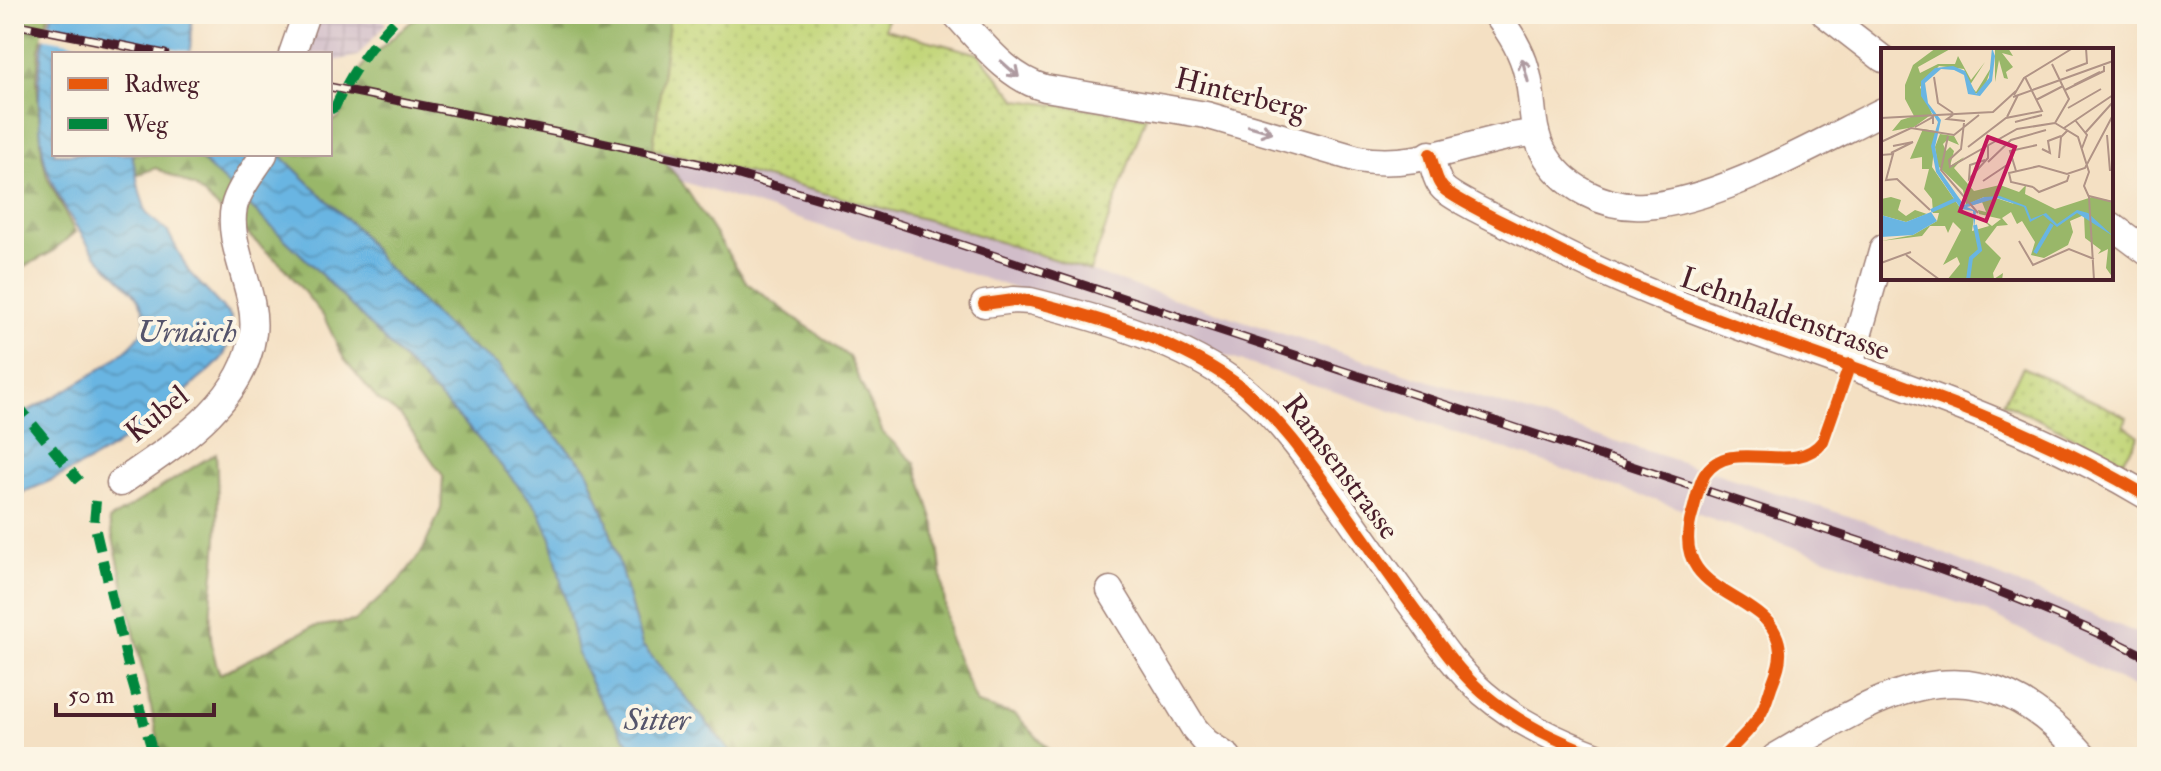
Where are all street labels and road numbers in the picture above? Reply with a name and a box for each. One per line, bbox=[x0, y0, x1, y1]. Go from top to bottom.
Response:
street label: Hinterberg bbox=[1171, 60, 1312, 129]
street label: Lehnhaldenstrasse bbox=[1675, 259, 1895, 369]
street label: Kubel bbox=[118, 377, 196, 451]
street label: Ramsenstrasse bbox=[1274, 387, 1408, 547]

